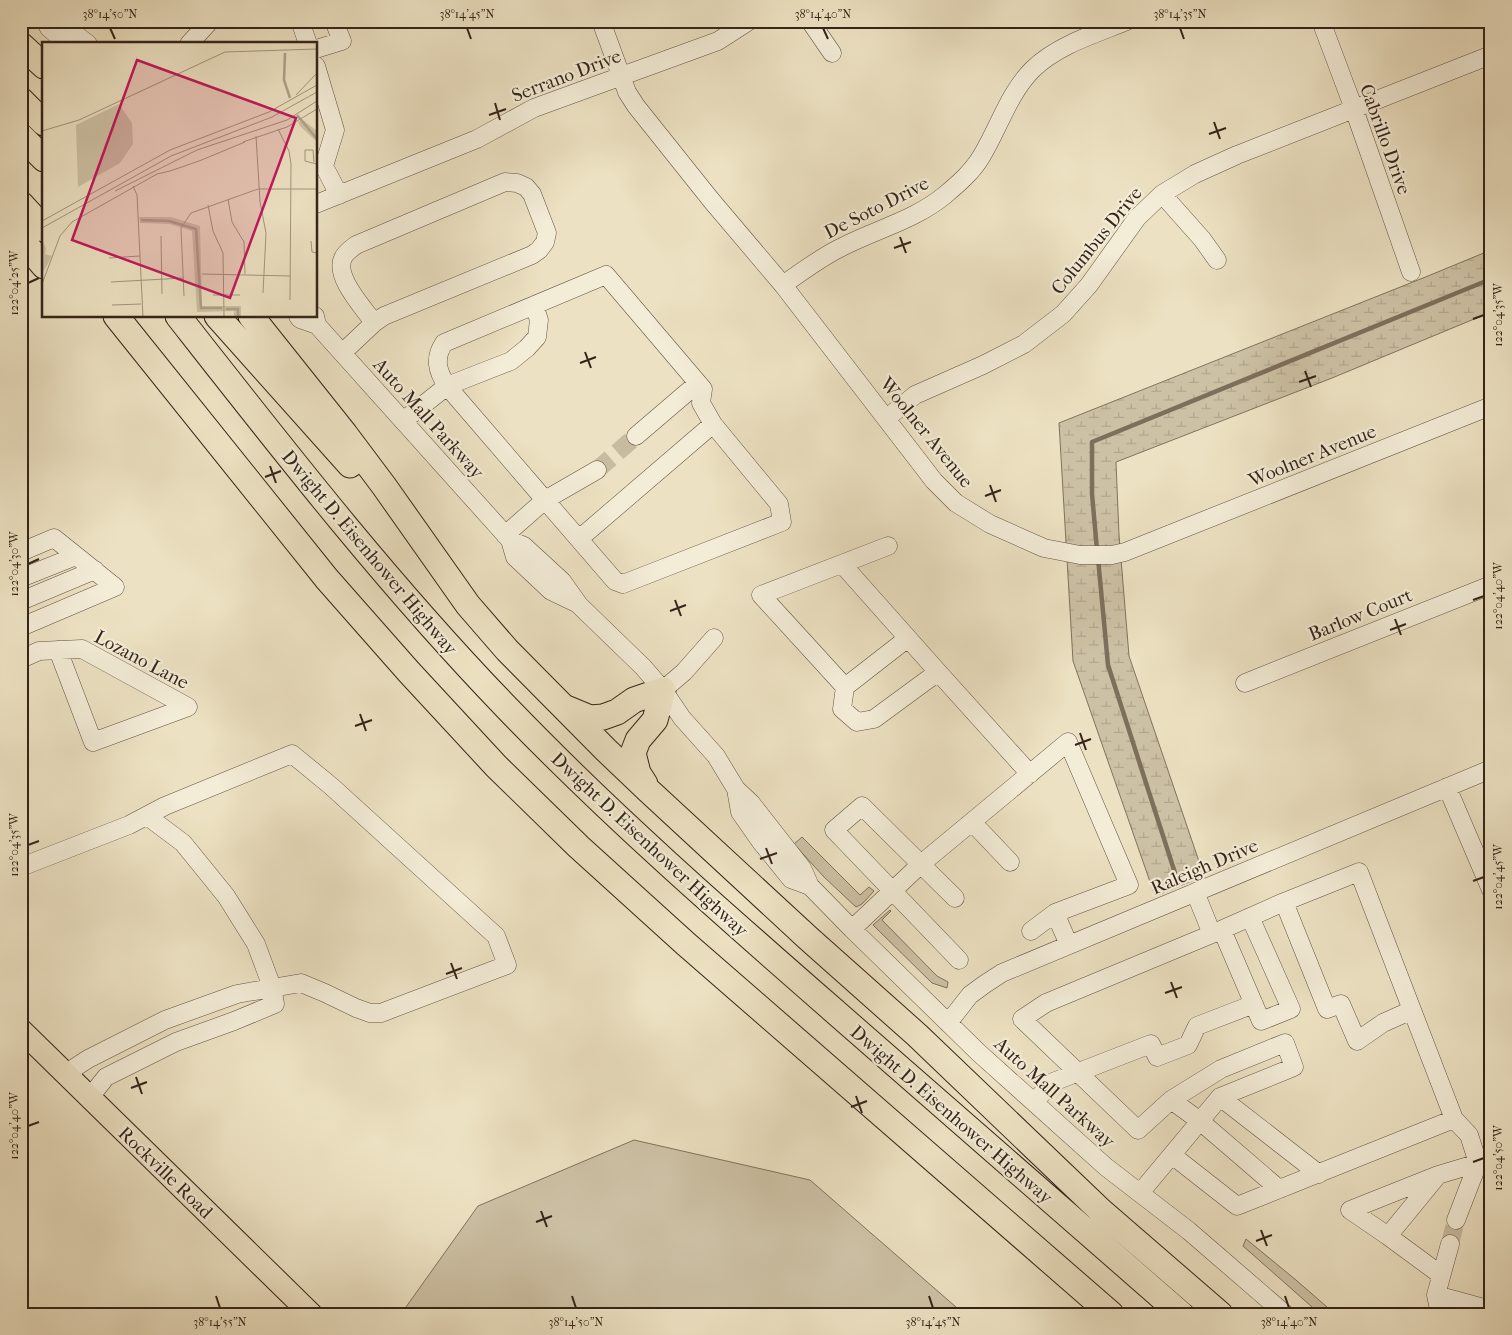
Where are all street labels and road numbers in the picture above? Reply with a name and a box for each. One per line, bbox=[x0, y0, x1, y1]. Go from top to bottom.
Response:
street label: Serrano Drive bbox=[509, 45, 624, 107]
street label: Cabrillo Drive bbox=[1355, 81, 1415, 197]
street label: De Soto Drive bbox=[821, 172, 932, 244]
street label: Columbus Drive bbox=[1047, 182, 1147, 299]
street label: Auto Mall Parkway bbox=[368, 353, 489, 484]
street label: Woolner Avenue bbox=[874, 372, 977, 492]
street label: Woolner Avenue bbox=[1244, 420, 1379, 492]
street label: Dwight D. Eisenhower Highway bbox=[277, 446, 462, 660]
street label: Barlow Court bbox=[1305, 584, 1416, 646]
street label: Lozano Lane bbox=[91, 626, 192, 694]
street label: Dwight D. Eisenhower Highway bbox=[547, 748, 753, 942]
street label: Raleigh Drive bbox=[1148, 834, 1261, 899]
street label: Dwight D. Eisenhower Highway bbox=[846, 1021, 1058, 1209]
street label: Auto Mall Parkway bbox=[989, 1032, 1120, 1153]
street label: Rockville Road bbox=[114, 1122, 217, 1224]

